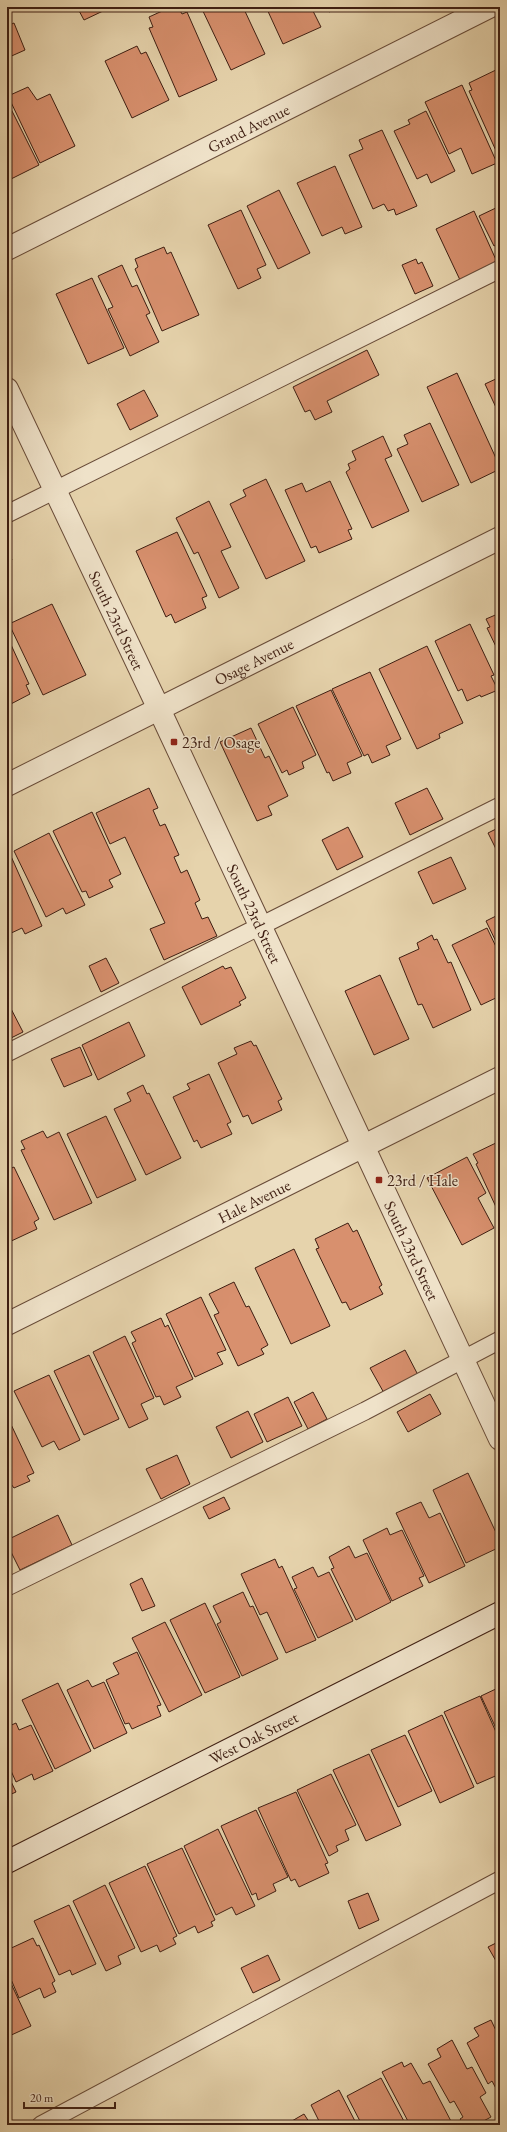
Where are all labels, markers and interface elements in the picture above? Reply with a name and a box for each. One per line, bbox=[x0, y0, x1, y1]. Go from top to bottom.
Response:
street label: Grand Avenue bbox=[204, 99, 293, 158]
street label: South 23rd Street bbox=[84, 567, 149, 674]
street label: Osage Avenue bbox=[211, 633, 297, 690]
place label: 23rd / Osage bbox=[182, 732, 261, 753]
marker: 23rd / Osage bbox=[169, 737, 179, 747]
street label: South 23rd Street bbox=[222, 861, 286, 967]
place label: 23rd / Hale bbox=[387, 1170, 458, 1191]
street label: Hale Avenue bbox=[214, 1174, 294, 1228]
marker: 23rd / Hale bbox=[374, 1175, 384, 1185]
street label: South 23rd Street bbox=[379, 1198, 444, 1304]
street label: West Oak Street bbox=[205, 1707, 302, 1769]
scale bar bbox=[24, 2084, 115, 2110]
text: 20 m bbox=[30, 2090, 54, 2106]

